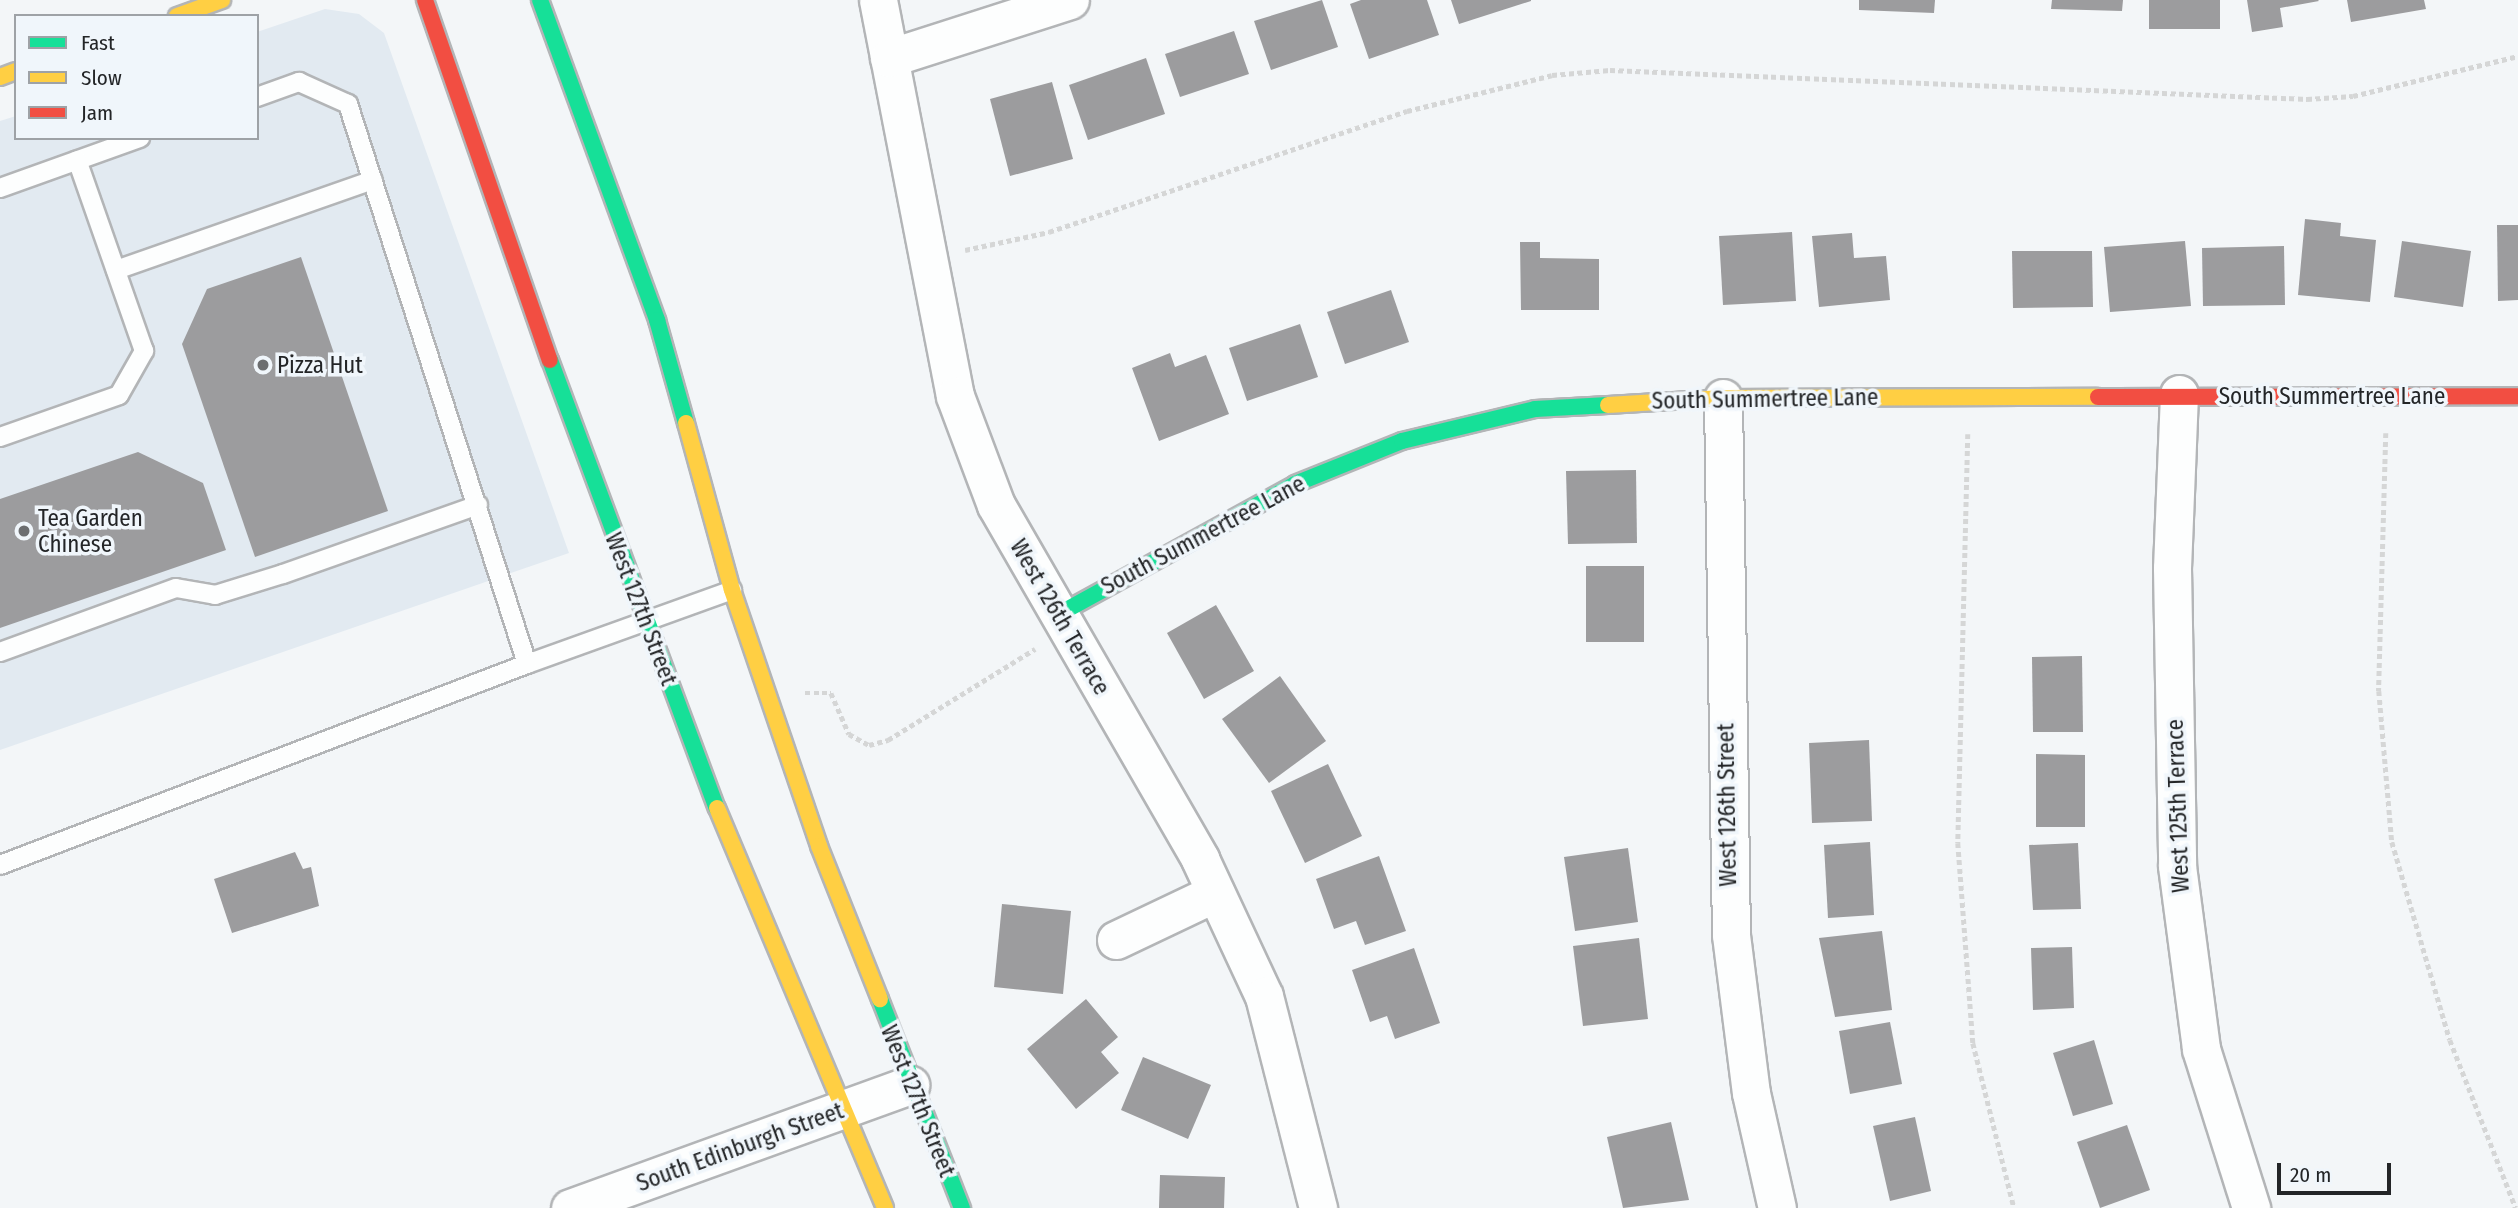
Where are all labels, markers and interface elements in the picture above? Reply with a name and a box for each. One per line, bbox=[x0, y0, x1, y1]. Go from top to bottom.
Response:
legend bbox=[14, 14, 259, 140]
text: Fast bbox=[81, 30, 115, 56]
text: Slow bbox=[81, 65, 122, 91]
text: Jam bbox=[81, 100, 113, 126]
place label: Pizza Hut bbox=[277, 351, 363, 379]
marker: Pizza Hut bbox=[255, 357, 271, 373]
street label: South Summertree Lane bbox=[2219, 382, 2445, 410]
street label: South Summertree Lane bbox=[1651, 383, 1879, 415]
street label: South Summertree Lane bbox=[1096, 470, 1310, 600]
place label: Tea Garden Chinese bbox=[38, 504, 143, 558]
marker: Tea Garden Chinese bbox=[16, 523, 32, 539]
street label: West 127th Street bbox=[599, 529, 683, 689]
street label: West 126th Terrace bbox=[1004, 534, 1116, 700]
street label: West 125th Terrace bbox=[2161, 719, 2195, 893]
street label: West 126th Street bbox=[1712, 723, 1742, 887]
street label: West 127th Street bbox=[875, 1021, 961, 1181]
street label: South Edinburgh Street bbox=[633, 1097, 847, 1197]
scale bar bbox=[2280, 1148, 2394, 1192]
text: 20 m bbox=[2290, 1162, 2331, 1188]

